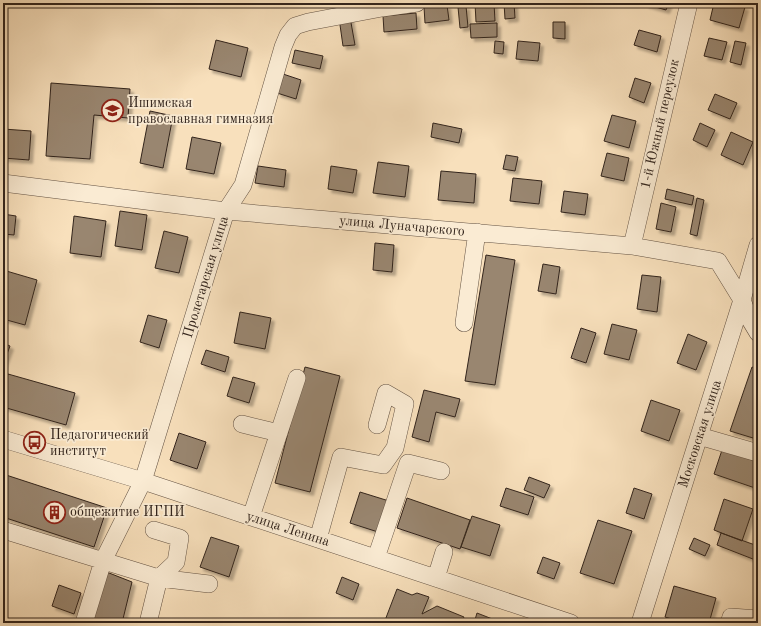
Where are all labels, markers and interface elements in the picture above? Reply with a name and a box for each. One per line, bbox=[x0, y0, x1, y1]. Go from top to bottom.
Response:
street label: 1-й Южный переулок bbox=[638, 58, 682, 190]
place label: Ишимская православная гимназия bbox=[128, 96, 273, 126]
school or university icon: Ишимская православная гимназия bbox=[100, 98, 126, 124]
street label: Пролетарская улица bbox=[181, 214, 231, 340]
street label: улица Луначарского bbox=[339, 214, 466, 238]
street label: Московская улица bbox=[676, 378, 724, 490]
place label: Педагогический институт bbox=[50, 428, 149, 458]
bus stop icon: Педагогический институт bbox=[22, 430, 48, 456]
building icon: общежитие ИГПИ bbox=[41, 499, 67, 525]
place label: общежитие ИГПИ bbox=[70, 505, 185, 519]
street label: улица Ленина bbox=[245, 509, 332, 549]

